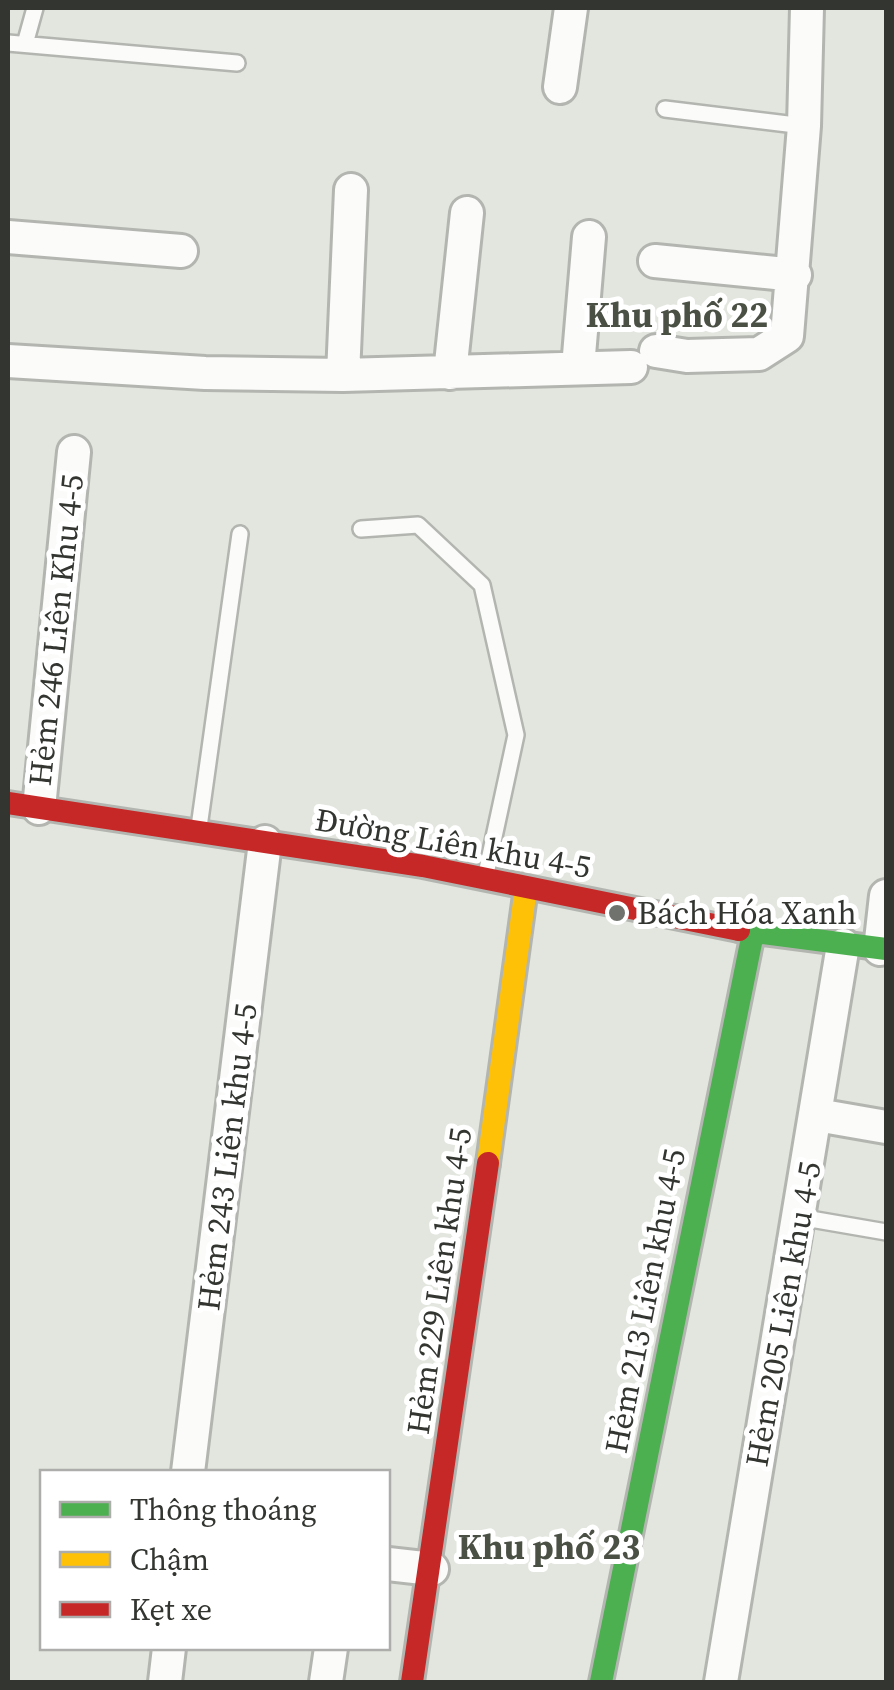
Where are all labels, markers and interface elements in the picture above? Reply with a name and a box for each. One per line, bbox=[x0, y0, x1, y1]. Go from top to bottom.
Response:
district label: Khu phố 22 bbox=[586, 291, 768, 339]
street label: Hẻm 246 Liên Khu 4-5 bbox=[18, 472, 94, 788]
street label: Đường Liên khu 4-5 bbox=[312, 797, 594, 889]
place label: Bách Hóa Xanh bbox=[637, 891, 857, 935]
marker: Bách Hóa Xanh bbox=[606, 902, 628, 924]
street label: Hẻm 243 Liên khu 4-5 bbox=[186, 1001, 268, 1313]
street label: Hẻm 229 Liên khu 4-5 bbox=[396, 1125, 482, 1437]
street label: Hẻm 213 Liên khu 4-5 bbox=[594, 1145, 696, 1457]
street label: Hẻm 205 Liên khu 4-5 bbox=[734, 1158, 832, 1470]
legend bbox=[40, 1470, 390, 1650]
text: Thông thoáng bbox=[130, 1489, 316, 1530]
district label: Khu phố 23 bbox=[458, 1523, 640, 1571]
text: Chậm bbox=[130, 1539, 209, 1580]
text: Kẹt xe bbox=[130, 1589, 212, 1630]

